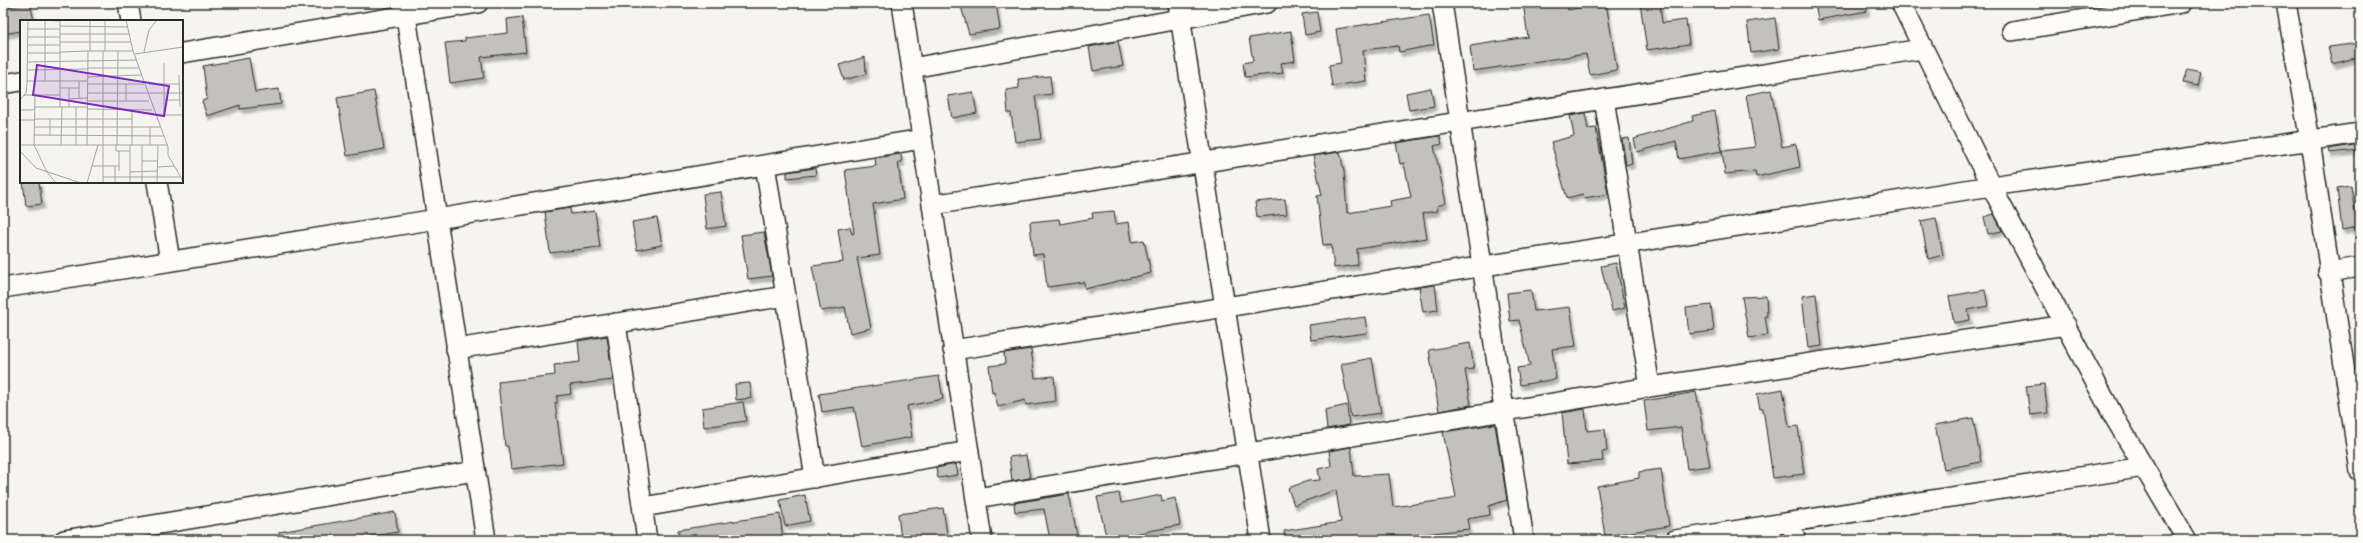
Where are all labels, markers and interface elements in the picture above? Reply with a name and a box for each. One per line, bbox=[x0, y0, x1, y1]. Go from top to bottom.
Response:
inset map bbox=[20, 20, 183, 183]

